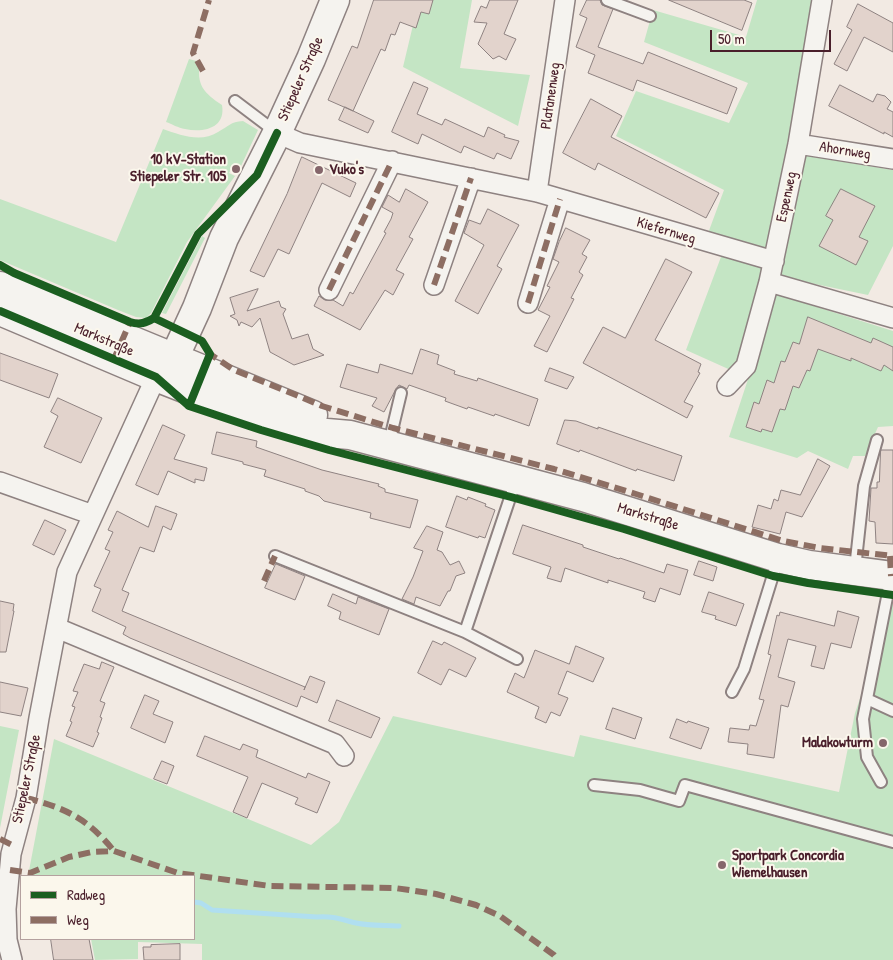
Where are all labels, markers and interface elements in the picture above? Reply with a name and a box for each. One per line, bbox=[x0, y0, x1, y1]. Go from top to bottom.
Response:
scale bar bbox=[713, 20, 834, 52]
text: 50 m bbox=[718, 28, 745, 49]
street label: Stiepeler Straße bbox=[274, 34, 328, 124]
street label: Platanenweg bbox=[537, 61, 565, 131]
street label: Ahornweg bbox=[818, 138, 872, 164]
place label: 10 kV-Station Stiepeler Str. 105 bbox=[130, 151, 226, 186]
place label: Vuko's bbox=[329, 161, 364, 179]
marker: 10 kV-Station Stiepeler Str. 105 bbox=[230, 163, 242, 175]
marker: Vuko's bbox=[313, 164, 325, 176]
street label: Espenweg bbox=[773, 170, 801, 224]
street label: Kiefernweg bbox=[634, 214, 698, 248]
street label: Markstraße bbox=[71, 319, 137, 361]
street label: Markstraße bbox=[615, 499, 681, 535]
street label: Stiepeler Straße bbox=[9, 733, 45, 825]
place label: Malakowturm bbox=[802, 734, 873, 752]
marker: Malakowturm bbox=[877, 737, 889, 749]
place label: Sportpark Concordia Wiemelhausen bbox=[732, 847, 844, 882]
marker: Sportpark Concordia Wiemelhausen bbox=[716, 859, 728, 871]
legend bbox=[20, 875, 195, 940]
text: Radweg bbox=[67, 884, 105, 905]
text: Weg bbox=[67, 909, 89, 930]

